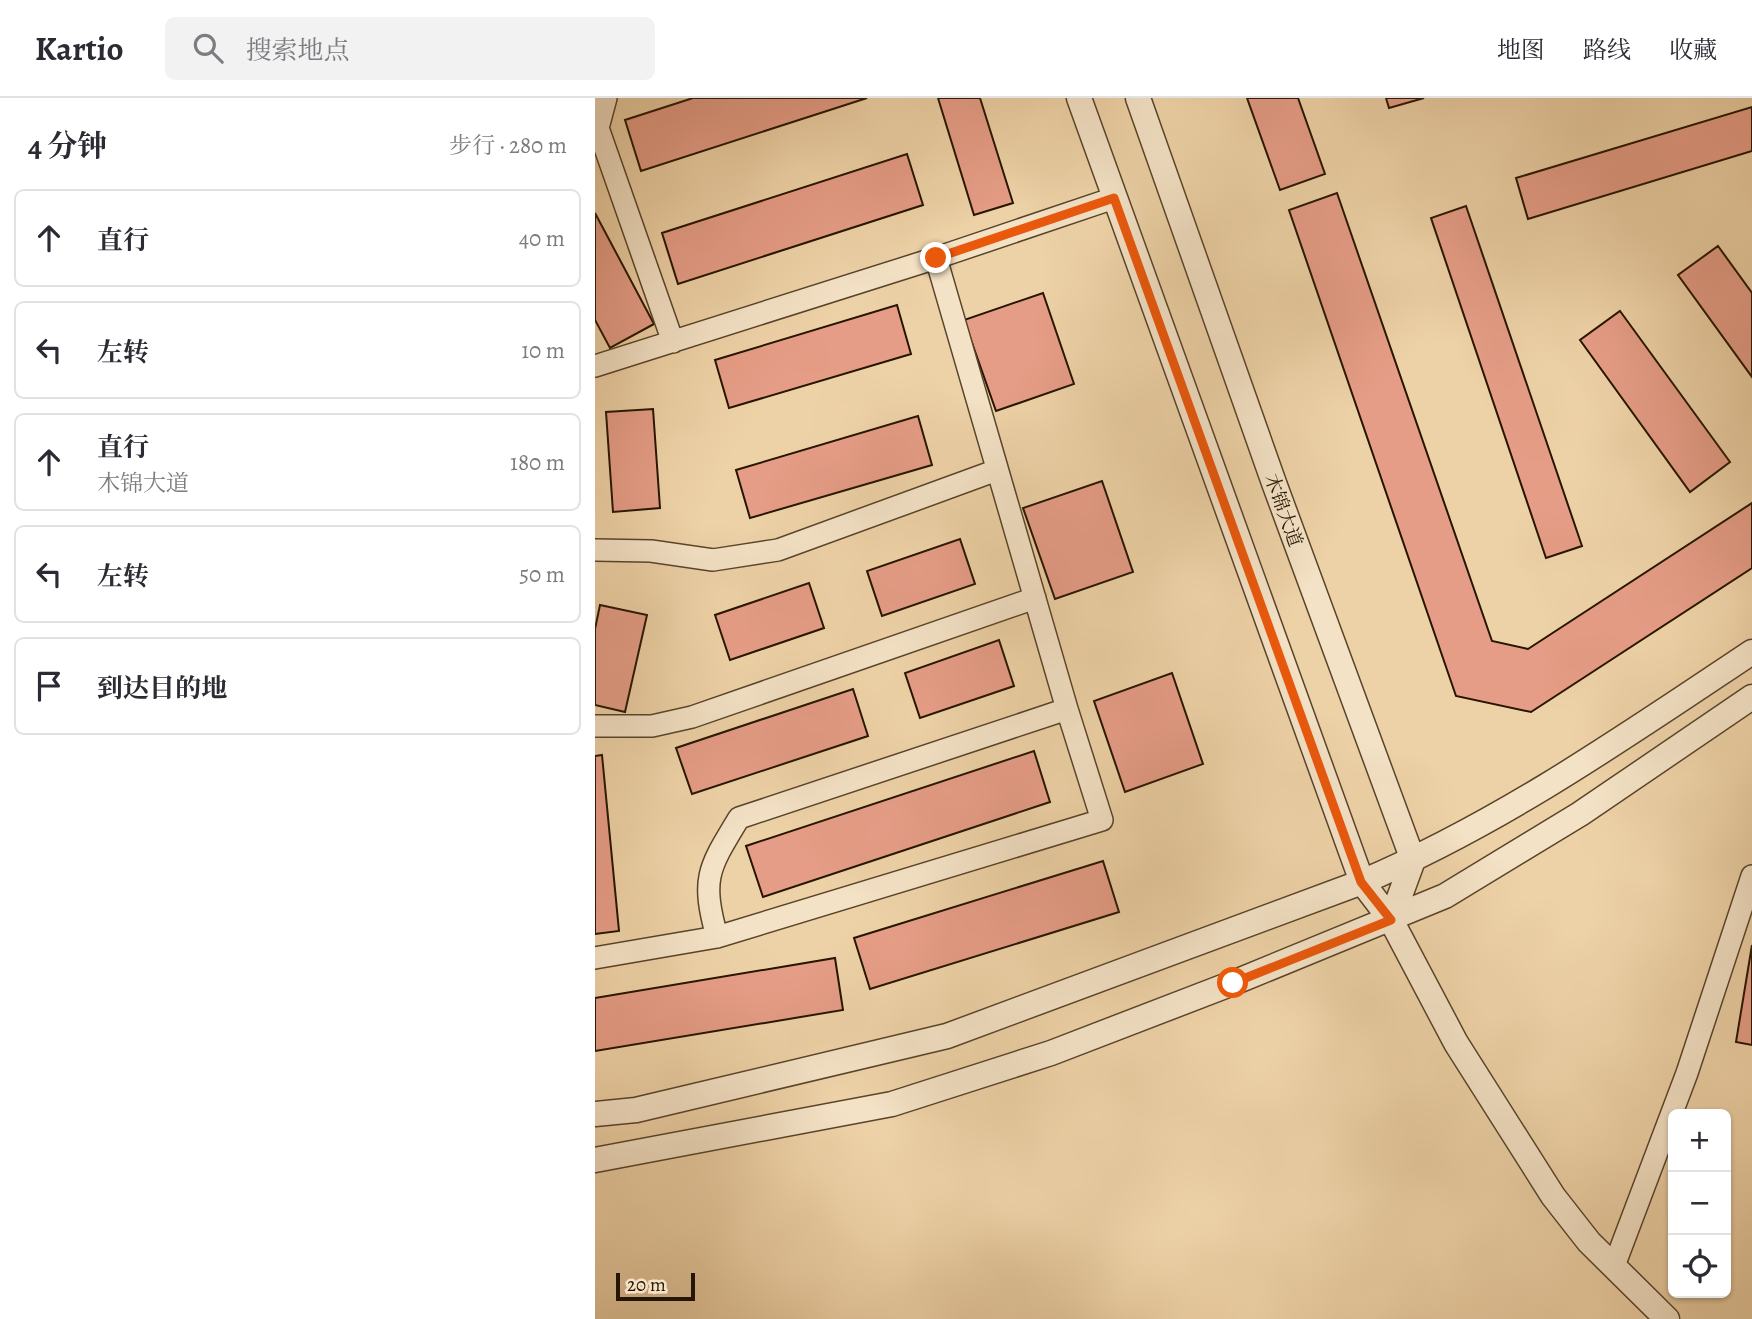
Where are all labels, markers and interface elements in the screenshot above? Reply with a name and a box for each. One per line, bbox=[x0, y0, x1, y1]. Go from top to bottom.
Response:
search box bbox=[165, 17, 655, 80]
text: Kartio bbox=[35, 26, 123, 71]
icon: search bbox=[189, 29, 227, 67]
text: 搜索地点 bbox=[245, 33, 350, 68]
text: 地图 bbox=[1497, 34, 1545, 66]
text: 路线 bbox=[1583, 34, 1631, 66]
text: 收藏 bbox=[1669, 34, 1717, 66]
text: 4 分钟 bbox=[28, 126, 107, 166]
text: 步行 · 280 m bbox=[449, 130, 567, 161]
icon: ahead bbox=[30, 219, 68, 257]
text: 直行 bbox=[97, 223, 149, 258]
text: 40 m bbox=[519, 223, 565, 254]
route end bbox=[920, 242, 951, 273]
icon: left bbox=[30, 331, 68, 369]
text: 左转 bbox=[97, 335, 149, 370]
text: 10 m bbox=[521, 335, 565, 366]
text: 直行 bbox=[97, 430, 149, 465]
icon: ahead bbox=[30, 443, 68, 481]
text: 180 m bbox=[510, 447, 565, 478]
text: 木锦大道 bbox=[97, 468, 189, 499]
street label: 木锦大道 bbox=[1258, 470, 1308, 551]
icon: left bbox=[30, 555, 68, 593]
text: 左转 bbox=[97, 559, 149, 594]
text: 50 m bbox=[519, 559, 565, 590]
icon: arrive bbox=[30, 667, 68, 705]
text: 到达目的地 bbox=[97, 671, 227, 706]
route start bbox=[1217, 967, 1248, 998]
map controls bbox=[1668, 1109, 1731, 1298]
button: + bbox=[1668, 1109, 1731, 1172]
button: − bbox=[1668, 1172, 1731, 1235]
button: locate bbox=[1668, 1235, 1731, 1298]
scale bar bbox=[616, 1270, 695, 1302]
text: 20 m bbox=[627, 1272, 666, 1298]

